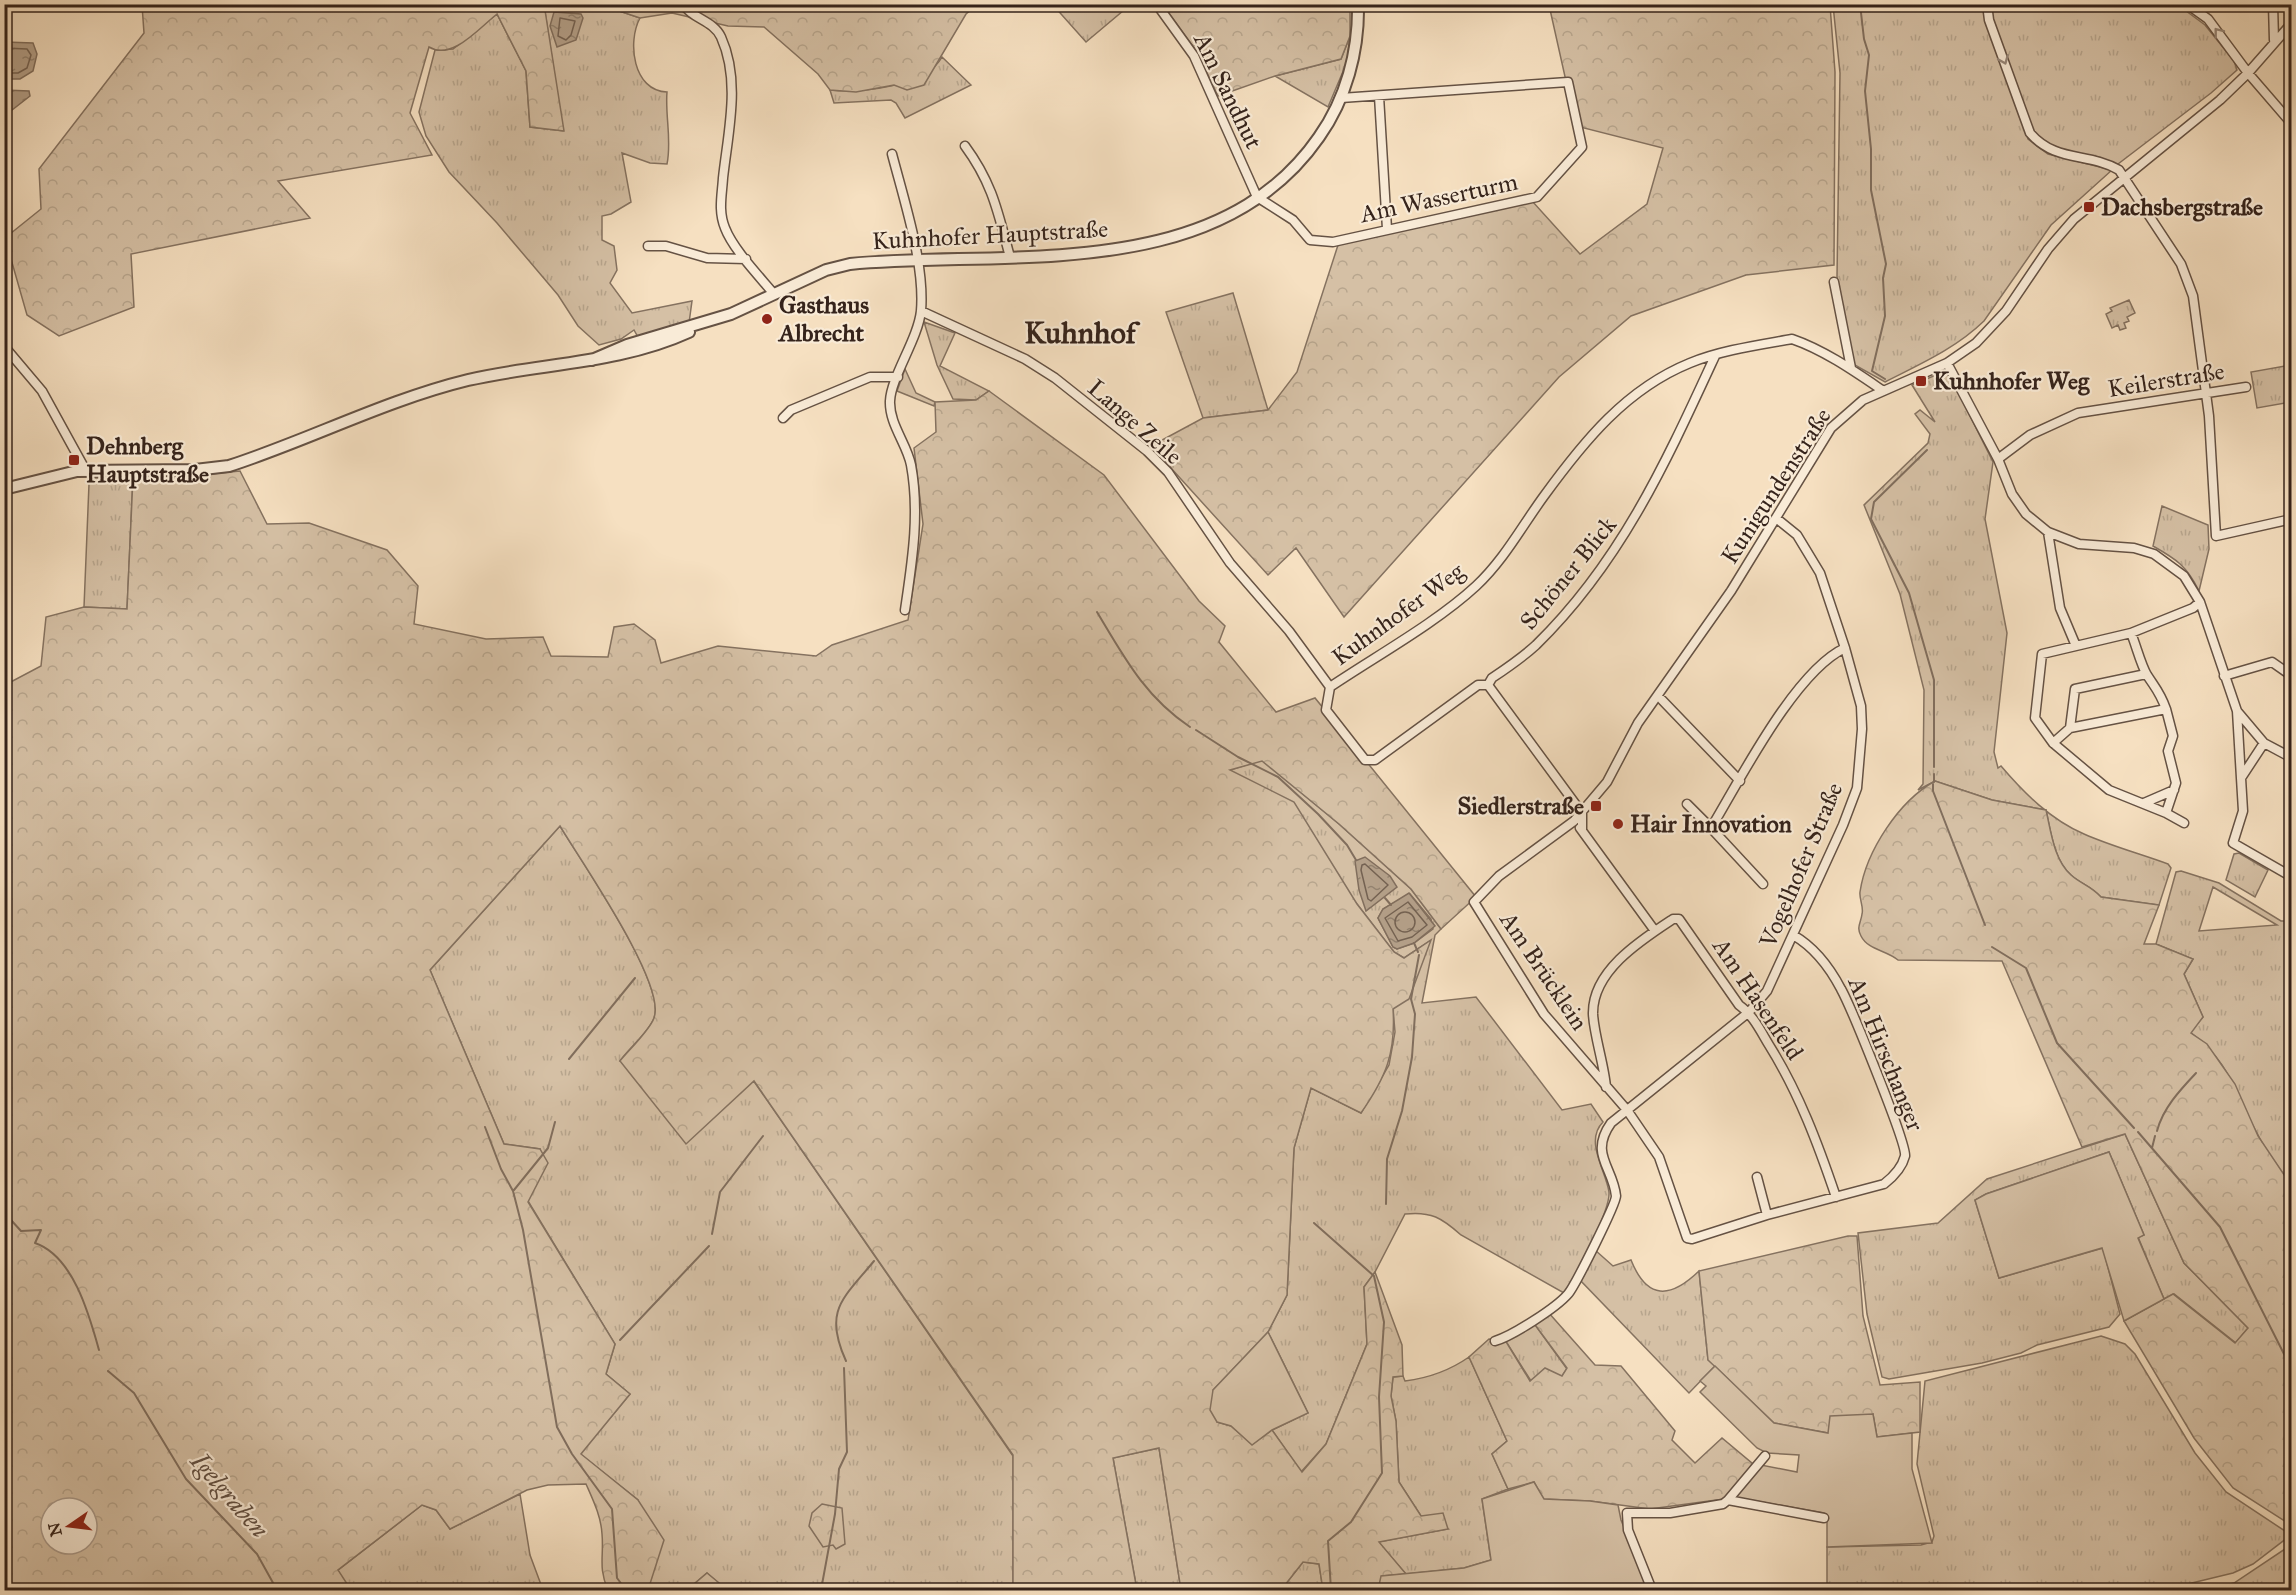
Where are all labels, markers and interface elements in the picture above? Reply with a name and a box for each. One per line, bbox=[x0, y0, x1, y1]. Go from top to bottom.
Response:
street label: Am Sandhut bbox=[1187, 27, 1269, 154]
one-way arrow bbox=[2215, 28, 2226, 39]
one-way arrow bbox=[1997, 54, 2009, 65]
street label: Am Wasserturm bbox=[1357, 167, 1520, 230]
place label: Dachsbergstraße bbox=[2101, 192, 2263, 222]
marker: Dachsbergstraße bbox=[2082, 200, 2096, 214]
street label: Kuhnhofer Hauptstraße bbox=[871, 214, 1109, 256]
place label: Gasthaus Albrecht bbox=[777, 290, 869, 348]
marker: Gasthaus Albrecht bbox=[760, 312, 774, 326]
district label: Kuhnhof bbox=[1024, 315, 1141, 351]
street label: Keilerstraße bbox=[2106, 356, 2226, 404]
place label: Kuhnhofer Weg bbox=[1933, 366, 2090, 396]
street label: Lange Zeile bbox=[1082, 373, 1188, 471]
marker: Kuhnhofer Weg bbox=[1914, 374, 1928, 388]
street label: Kunigundenstraße bbox=[1714, 402, 1838, 570]
place label: Dehnberg Hauptstraße bbox=[86, 431, 209, 489]
marker: Dehnberg Hauptstraße bbox=[67, 453, 81, 467]
street label: Schöner Blick bbox=[1513, 510, 1623, 636]
street label: Kuhnhofer Weg bbox=[1326, 555, 1471, 672]
street label: Vogelhofer Straße bbox=[1752, 778, 1849, 953]
place label: Siedlerstraße bbox=[1457, 791, 1584, 821]
marker: Siedlerstraße bbox=[1589, 799, 1603, 813]
place label: Hair Innovation bbox=[1630, 809, 1792, 839]
marker: Hair Innovation bbox=[1611, 817, 1625, 831]
street label: Am Brücklein bbox=[1493, 905, 1595, 1036]
street label: Am Hasenfeld bbox=[1706, 932, 1810, 1066]
street label: Am Hirschanger bbox=[1841, 972, 1931, 1135]
water label: Igelgraben bbox=[183, 1445, 276, 1545]
north arrow bbox=[39, 1496, 99, 1556]
text: N bbox=[44, 1520, 66, 1538]

